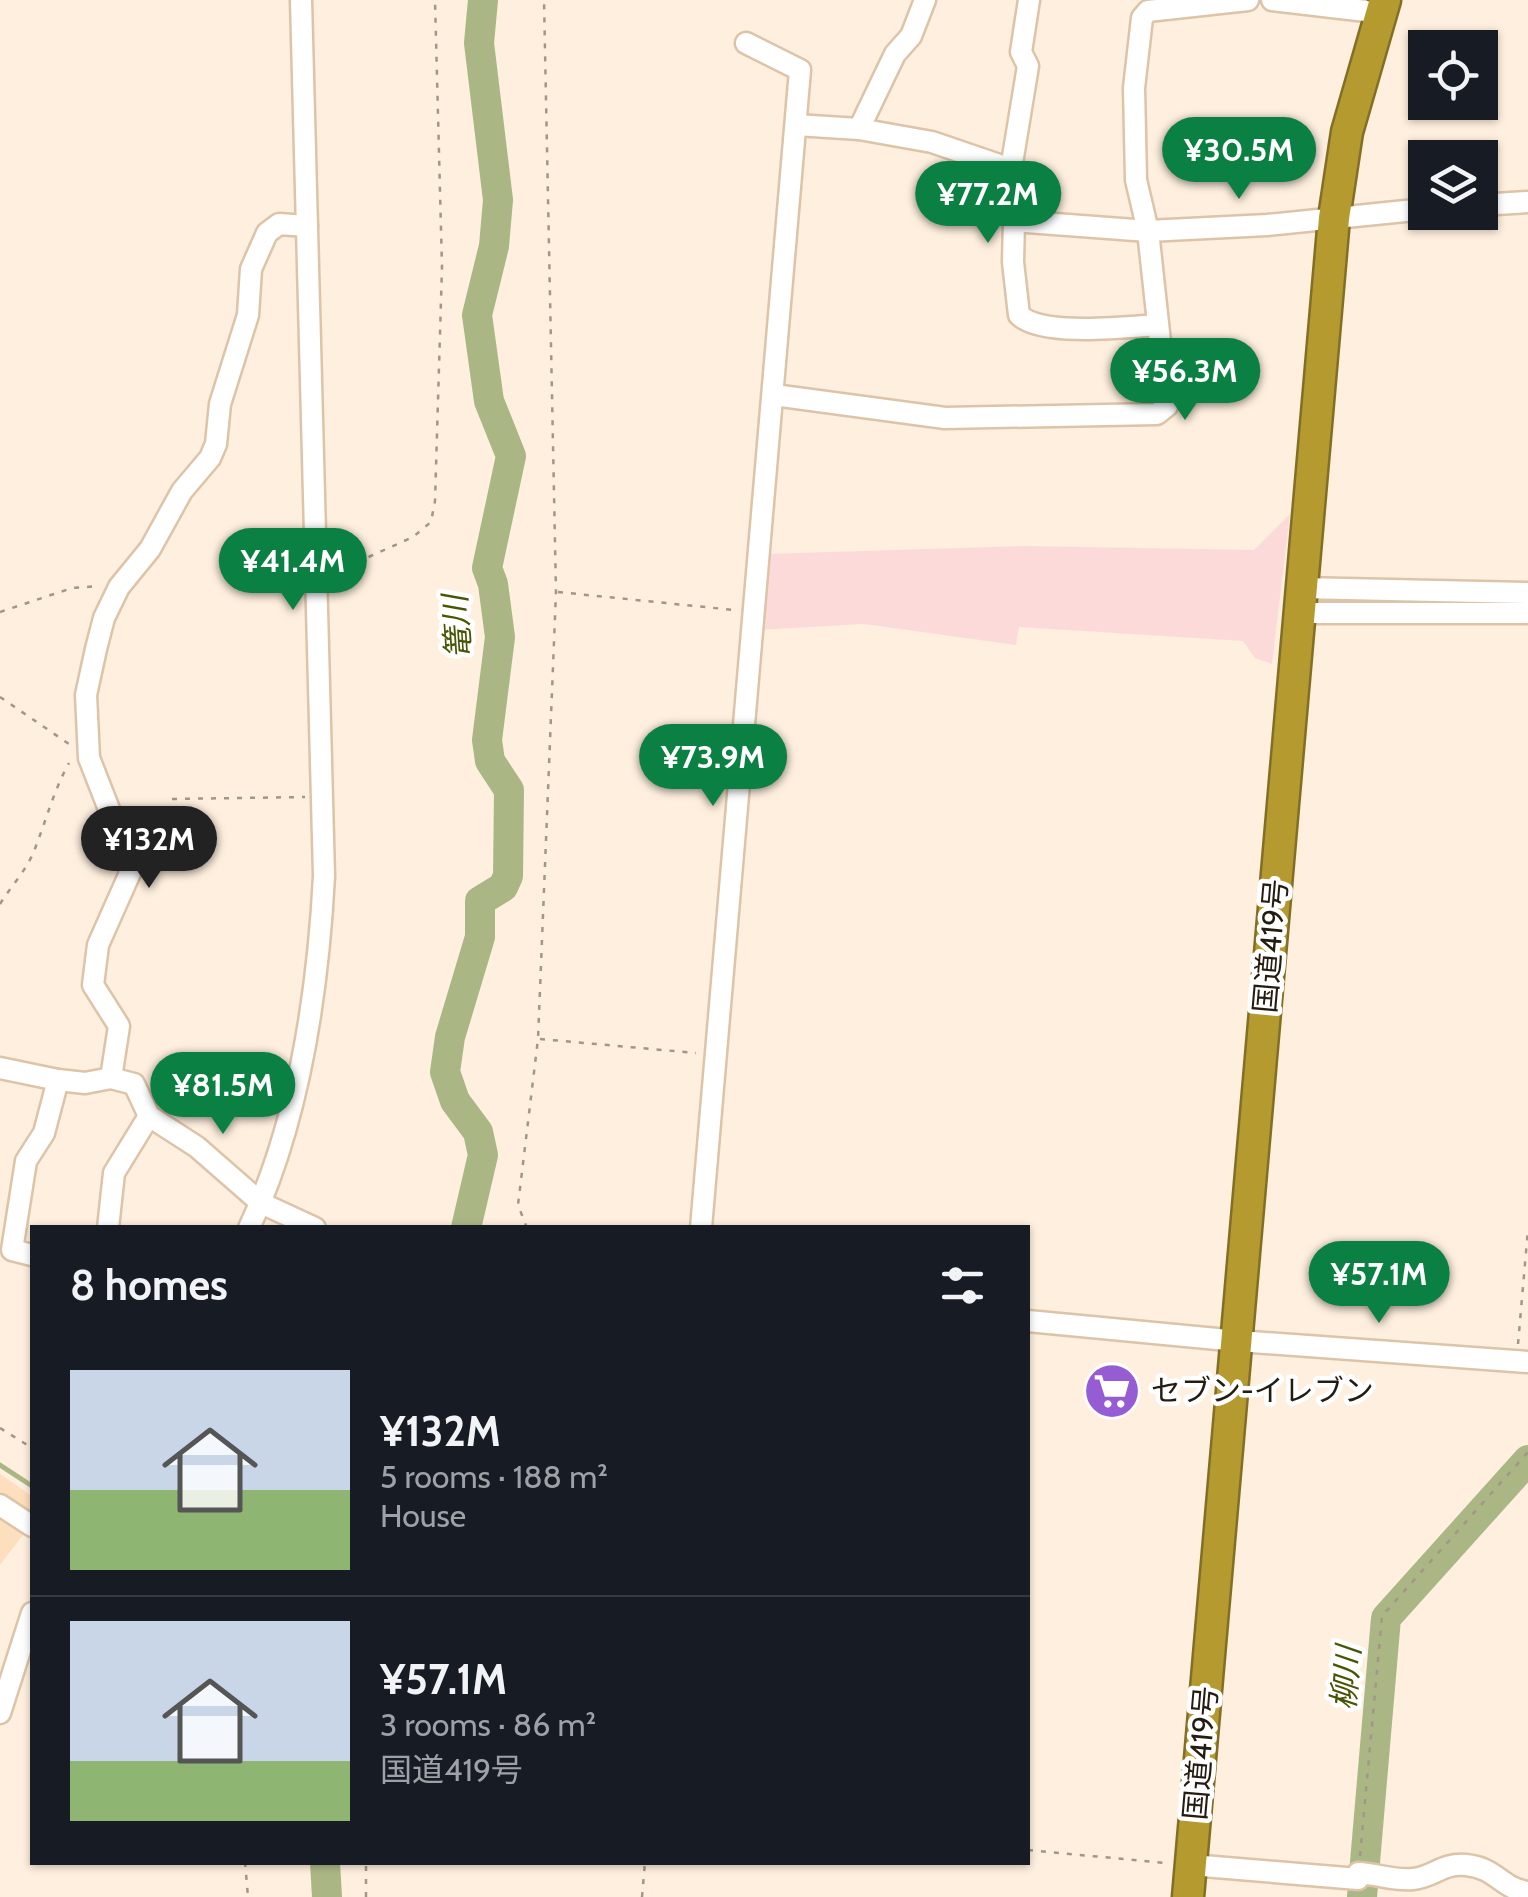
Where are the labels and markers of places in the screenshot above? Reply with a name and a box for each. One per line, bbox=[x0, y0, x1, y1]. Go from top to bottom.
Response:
pin: ¥30.5M bbox=[1158, 117, 1320, 202]
pin: ¥77.2M bbox=[907, 161, 1069, 246]
pin: ¥56.3M bbox=[1104, 338, 1266, 423]
pin: ¥41.4M bbox=[212, 528, 374, 613]
pin: ¥73.9M bbox=[632, 724, 794, 809]
pin: ¥132M bbox=[79, 806, 219, 891]
pin: ¥81.5M bbox=[142, 1052, 304, 1137]
pin: ¥57.1M bbox=[1298, 1241, 1460, 1326]
supermarket icon: セブン-イレブン bbox=[1082, 1361, 1142, 1421]
place label: セブン-イレブン bbox=[1151, 1372, 1374, 1409]

